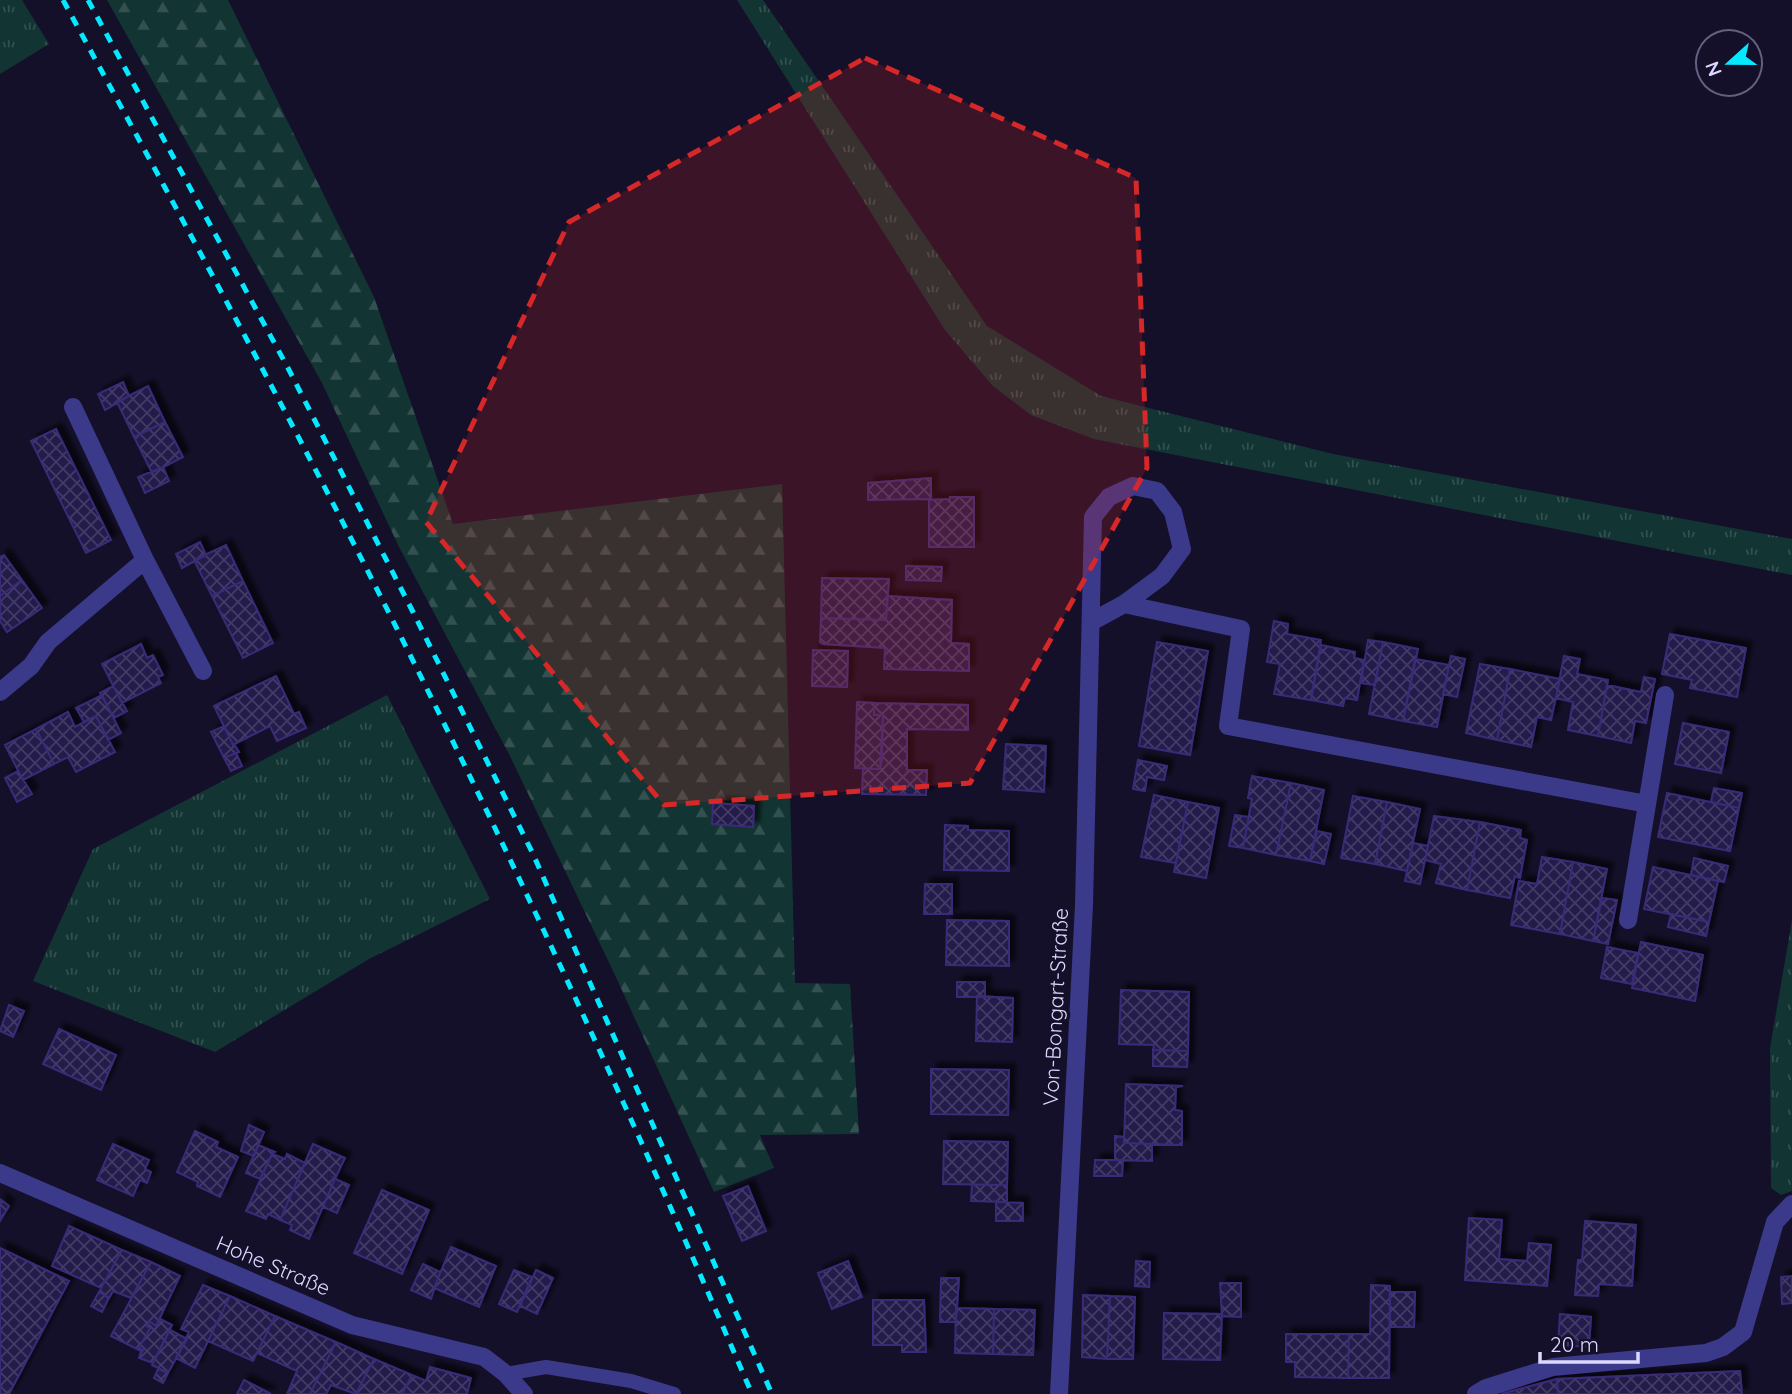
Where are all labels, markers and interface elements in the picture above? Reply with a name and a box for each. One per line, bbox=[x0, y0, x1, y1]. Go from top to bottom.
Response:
north arrow bbox=[1694, 28, 1764, 98]
text: N bbox=[1699, 58, 1727, 80]
street label: Von-Bongart-Straße bbox=[1037, 907, 1073, 1107]
street label: Hohe Straße bbox=[212, 1229, 334, 1301]
scale bar bbox=[1540, 1320, 1638, 1364]
text: 20 m bbox=[1550, 1331, 1599, 1357]

